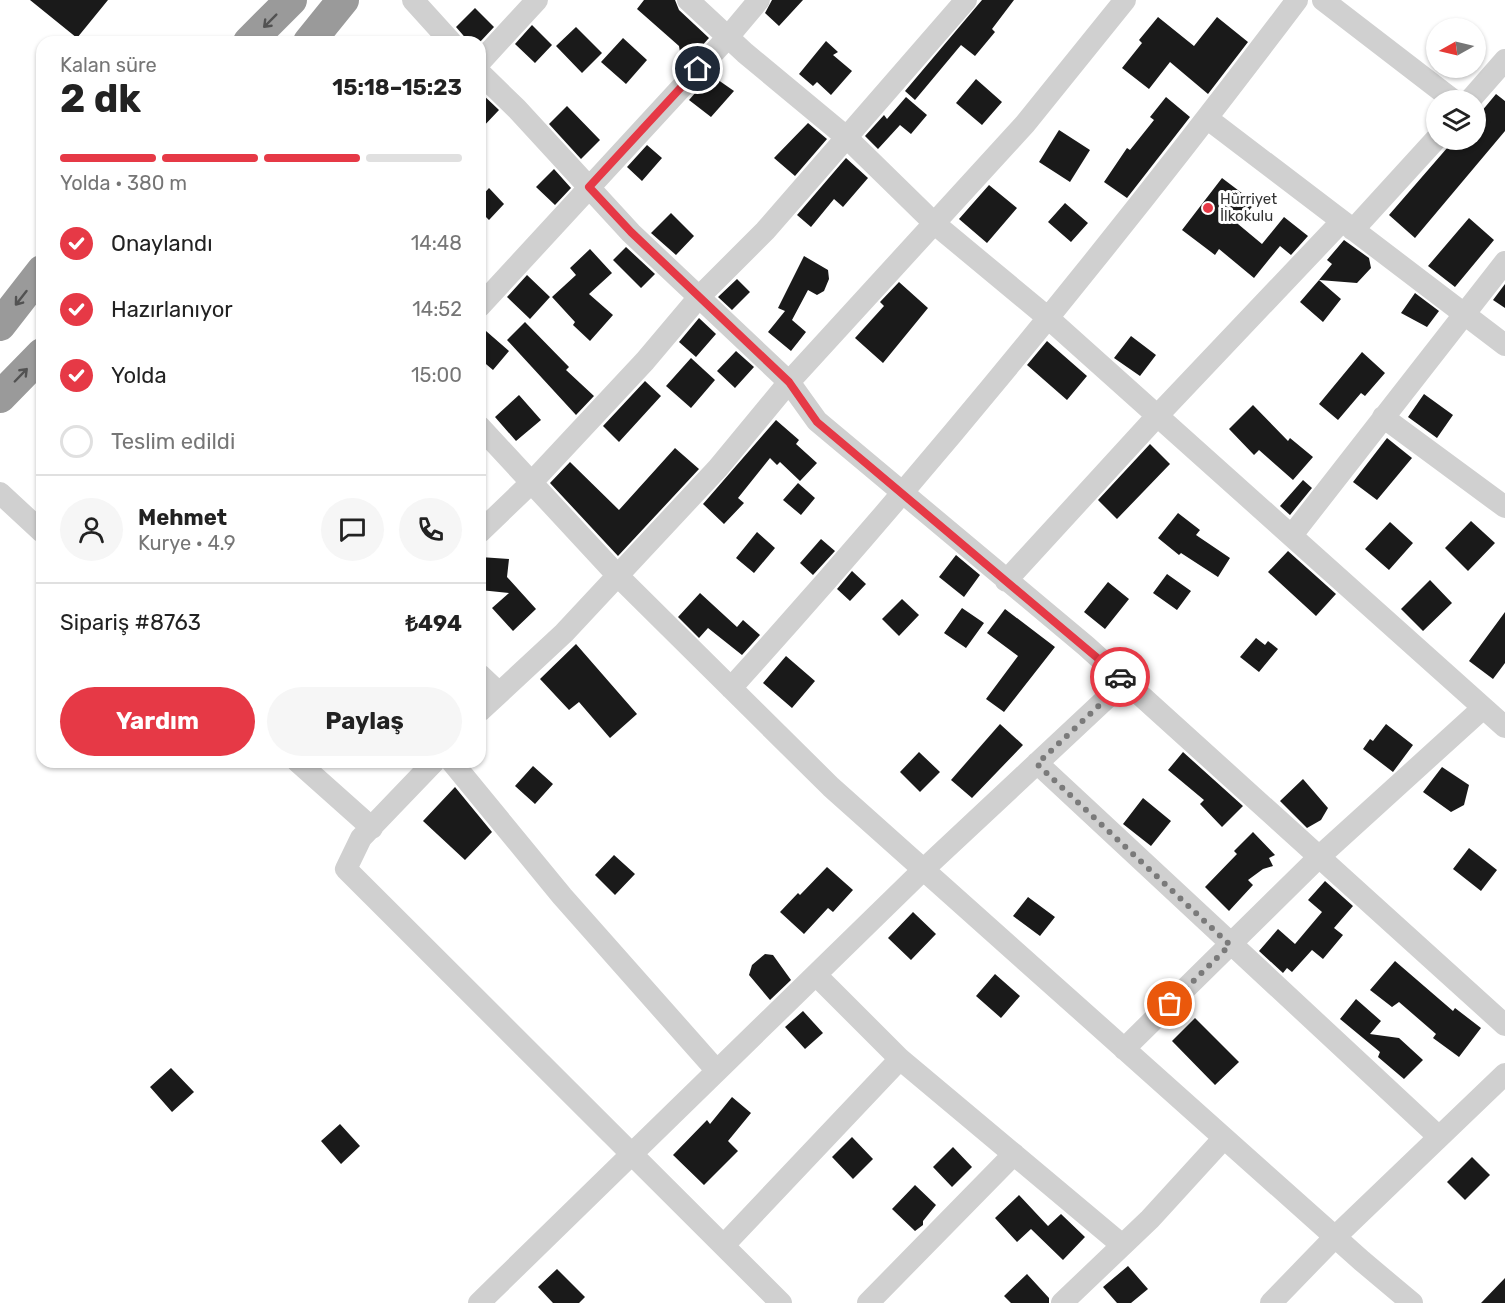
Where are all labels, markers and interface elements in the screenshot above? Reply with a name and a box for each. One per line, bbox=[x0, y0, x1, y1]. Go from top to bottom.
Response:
one-way arrow bbox=[262, 14, 277, 28]
north arrow bbox=[1426, 18, 1486, 78]
map controls bbox=[1426, 18, 1486, 150]
pin bbox=[672, 43, 723, 94]
icon: home bbox=[681, 52, 714, 85]
text: Kalan süre bbox=[60, 53, 157, 77]
text: 15:18–15:23 bbox=[332, 74, 462, 101]
text: 2 dk bbox=[60, 76, 141, 122]
button: layers bbox=[1426, 90, 1486, 150]
text: Yolda · 380 m bbox=[60, 171, 187, 195]
place label: Hürriyet İlkokulu bbox=[1220, 190, 1277, 225]
marker: Hürriyet İlkokulu bbox=[1201, 201, 1215, 215]
icon: check bbox=[60, 227, 93, 260]
text: Onaylandı bbox=[111, 230, 213, 257]
text: 14:48 bbox=[411, 231, 462, 255]
one-way arrow bbox=[14, 290, 28, 305]
icon: check bbox=[60, 293, 93, 326]
text: Hazırlanıyor bbox=[111, 296, 233, 323]
text: 14:52 bbox=[412, 297, 462, 321]
icon: check bbox=[60, 359, 93, 392]
text: Yolda bbox=[111, 362, 167, 389]
text: 15:00 bbox=[411, 363, 462, 387]
one-way arrow bbox=[14, 368, 28, 383]
text: Teslim edildi bbox=[111, 428, 235, 455]
button: person bbox=[60, 498, 123, 561]
button: chat bbox=[321, 498, 384, 561]
button: phone bbox=[399, 498, 462, 561]
text: Mehmet bbox=[138, 504, 227, 531]
text: Kurye · 4.9 bbox=[138, 531, 236, 555]
text: Sipariş #8763 bbox=[60, 609, 201, 636]
text: ₺494 bbox=[405, 610, 462, 637]
courier bbox=[1090, 647, 1150, 707]
icon: car bbox=[1104, 661, 1137, 694]
button: Yardım bbox=[60, 687, 255, 756]
button: Paylaş bbox=[267, 687, 462, 756]
pin bbox=[1144, 978, 1195, 1029]
icon: bag bbox=[1153, 987, 1186, 1020]

